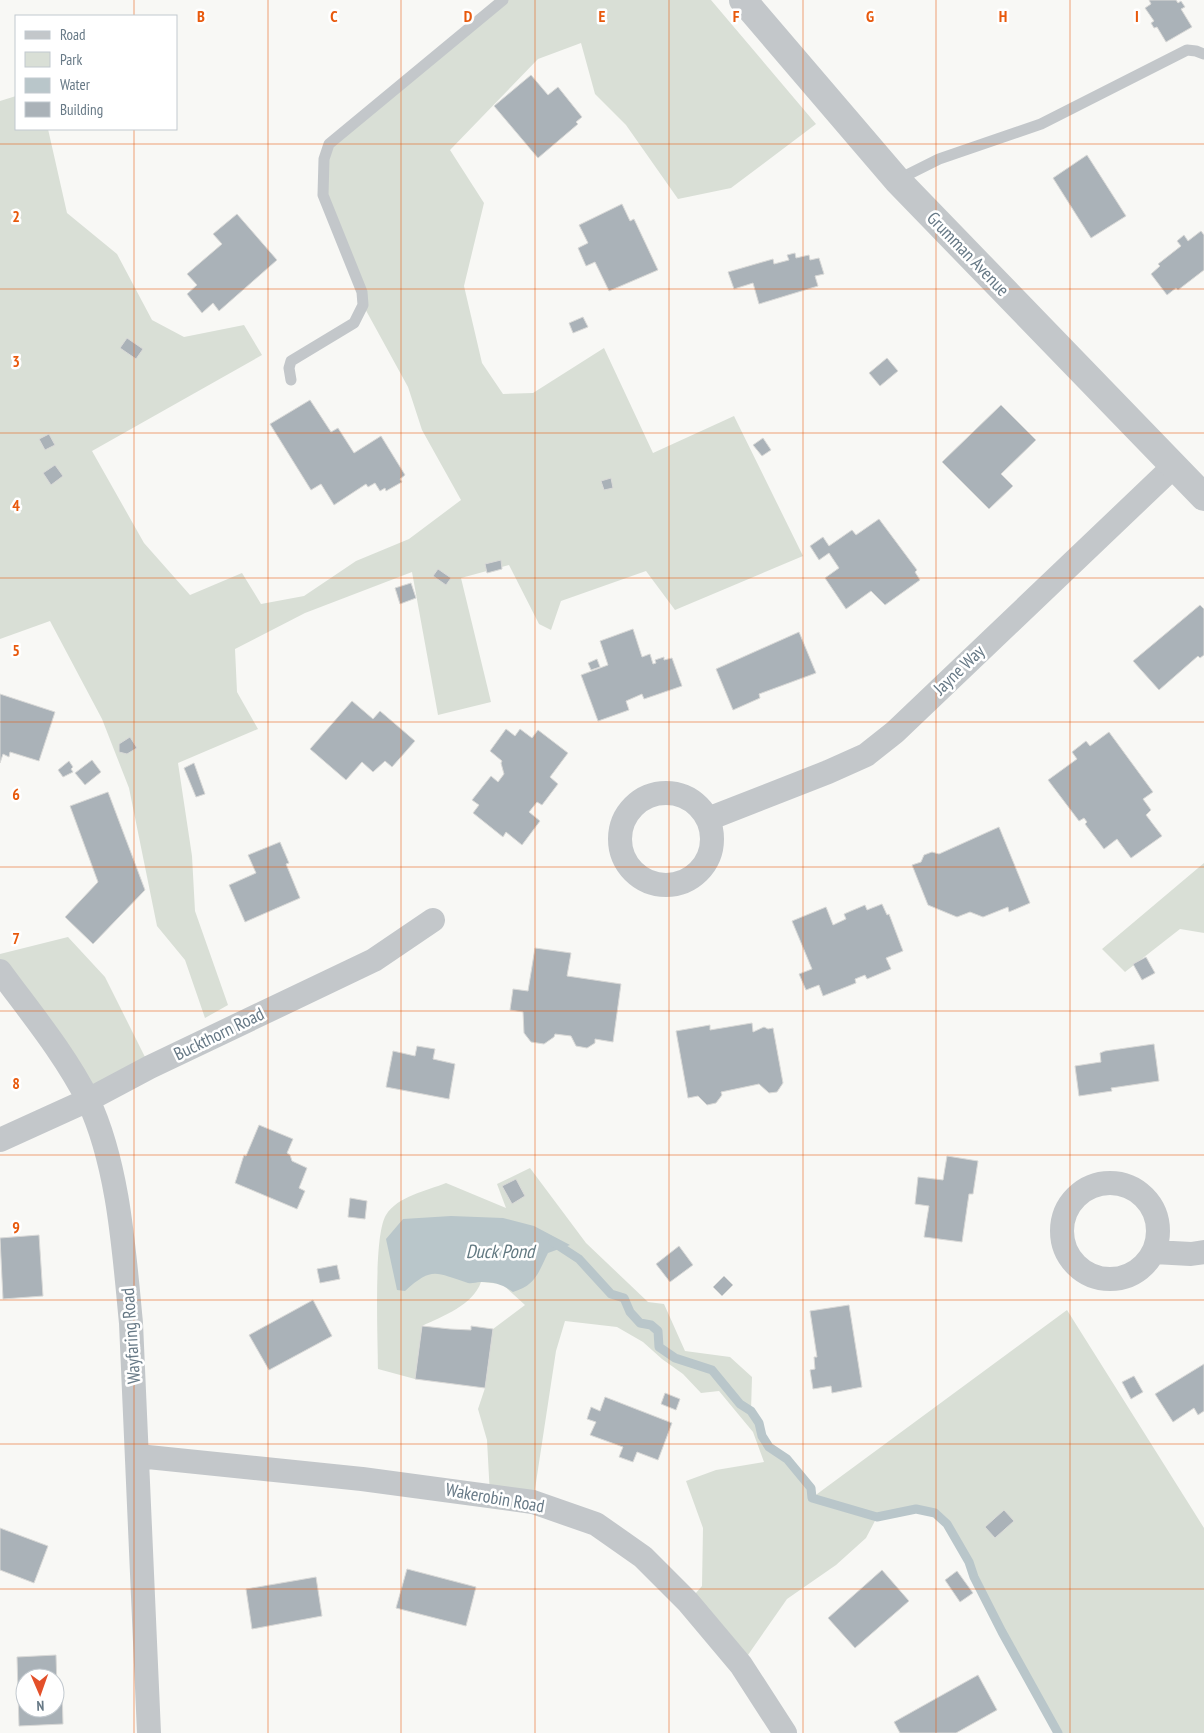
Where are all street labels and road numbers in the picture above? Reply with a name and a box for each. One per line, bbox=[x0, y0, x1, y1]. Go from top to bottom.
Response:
street label: Grumman Avenue bbox=[922, 206, 1014, 301]
street label: Jayne Way bbox=[927, 639, 989, 700]
street label: Buckthorn Road bbox=[170, 1002, 268, 1065]
street label: Wayfaring Road bbox=[116, 1287, 145, 1385]
street label: Wakerobin Road bbox=[444, 1478, 546, 1517]

